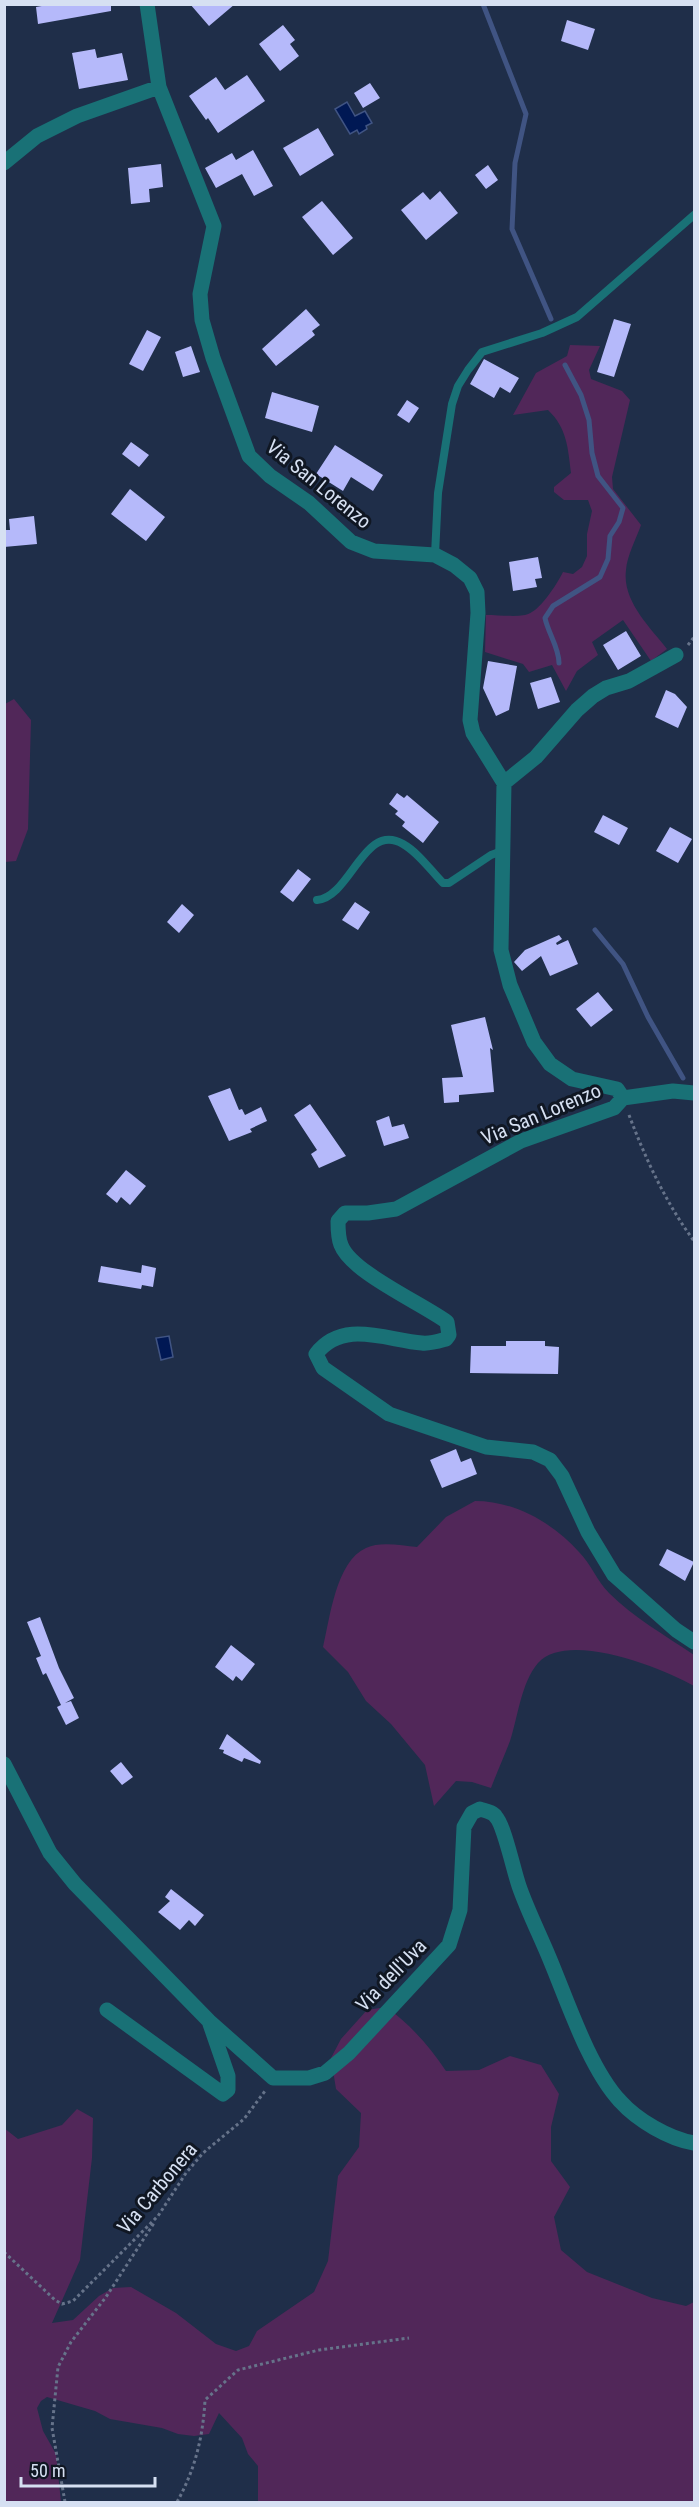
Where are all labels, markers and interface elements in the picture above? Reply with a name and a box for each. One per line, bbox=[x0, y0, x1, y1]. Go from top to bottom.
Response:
street label: Via San Lorenzo bbox=[262, 435, 376, 533]
street label: Via San Lorenzo bbox=[478, 1078, 604, 1150]
street label: Via dell'Uva bbox=[351, 1934, 431, 2016]
street label: Via Carbonera bbox=[112, 2138, 202, 2238]
scale bar bbox=[21, 2450, 154, 2488]
text: 50 m bbox=[30, 2460, 65, 2481]

